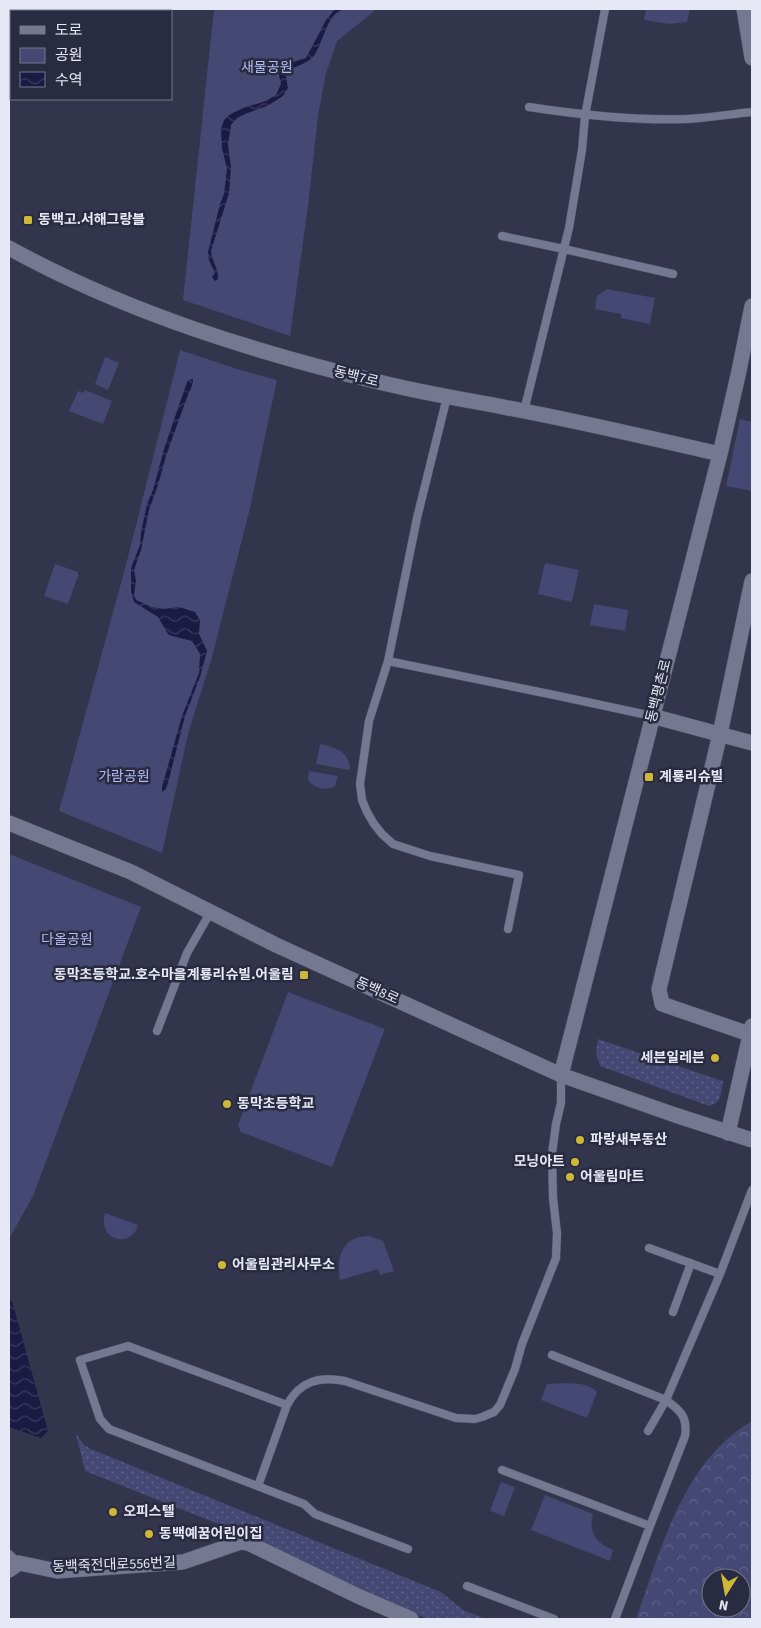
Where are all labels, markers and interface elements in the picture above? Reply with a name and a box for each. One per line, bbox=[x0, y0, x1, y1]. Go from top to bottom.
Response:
legend bbox=[10, 10, 172, 100]
text: 도로 bbox=[55, 20, 83, 41]
text: 공원 bbox=[55, 45, 83, 66]
park label: 새물공원 bbox=[241, 58, 293, 78]
text: 수역 bbox=[55, 70, 83, 91]
place label: 동백고.서해그랑블 bbox=[38, 210, 145, 230]
marker: 동백고.서해그랑블 bbox=[22, 214, 34, 226]
street label: 동백7로 bbox=[331, 362, 381, 392]
street label: 동백평촌로 bbox=[642, 657, 677, 725]
park label: 가람공원 bbox=[98, 767, 150, 787]
place label: 계룡리슈빌 bbox=[659, 767, 723, 787]
marker: 계룡리슈빌 bbox=[643, 771, 655, 783]
park label: 다올공원 bbox=[41, 930, 93, 950]
place label: 동막초등학교.호수마을계룡리슈빌.어울림 bbox=[54, 965, 294, 985]
marker: 동막초등학교.호수마을계룡리슈빌.어울림 bbox=[298, 969, 310, 981]
street label: 동백8로 bbox=[352, 973, 402, 1009]
place label: 세븐일레븐 bbox=[641, 1048, 705, 1068]
marker: 세븐일레븐 bbox=[709, 1052, 721, 1064]
place label: 동막초등학교 bbox=[237, 1094, 314, 1114]
marker: 동막초등학교 bbox=[221, 1098, 233, 1110]
place label: 파랑새부동산 bbox=[590, 1130, 667, 1150]
marker: 파랑새부동산 bbox=[574, 1134, 586, 1146]
place label: 모닝아트 bbox=[513, 1152, 565, 1172]
marker: 모닝아트 bbox=[569, 1156, 581, 1168]
place label: 어울림마트 bbox=[580, 1167, 645, 1187]
marker: 어울림마트 bbox=[564, 1171, 576, 1183]
place label: 어울림관리사무소 bbox=[232, 1255, 335, 1275]
marker: 어울림관리사무소 bbox=[216, 1259, 228, 1271]
place label: 오피스텔 bbox=[123, 1502, 175, 1522]
marker: 오피스텔 bbox=[107, 1506, 119, 1518]
place label: 동백예꿈어린이집 bbox=[159, 1524, 262, 1544]
marker: 동백예꿈어린이집 bbox=[143, 1528, 155, 1540]
street label: 동백죽전대로556번길 bbox=[52, 1553, 176, 1577]
north arrow bbox=[701, 1568, 751, 1618]
text: N bbox=[717, 1594, 730, 1615]

